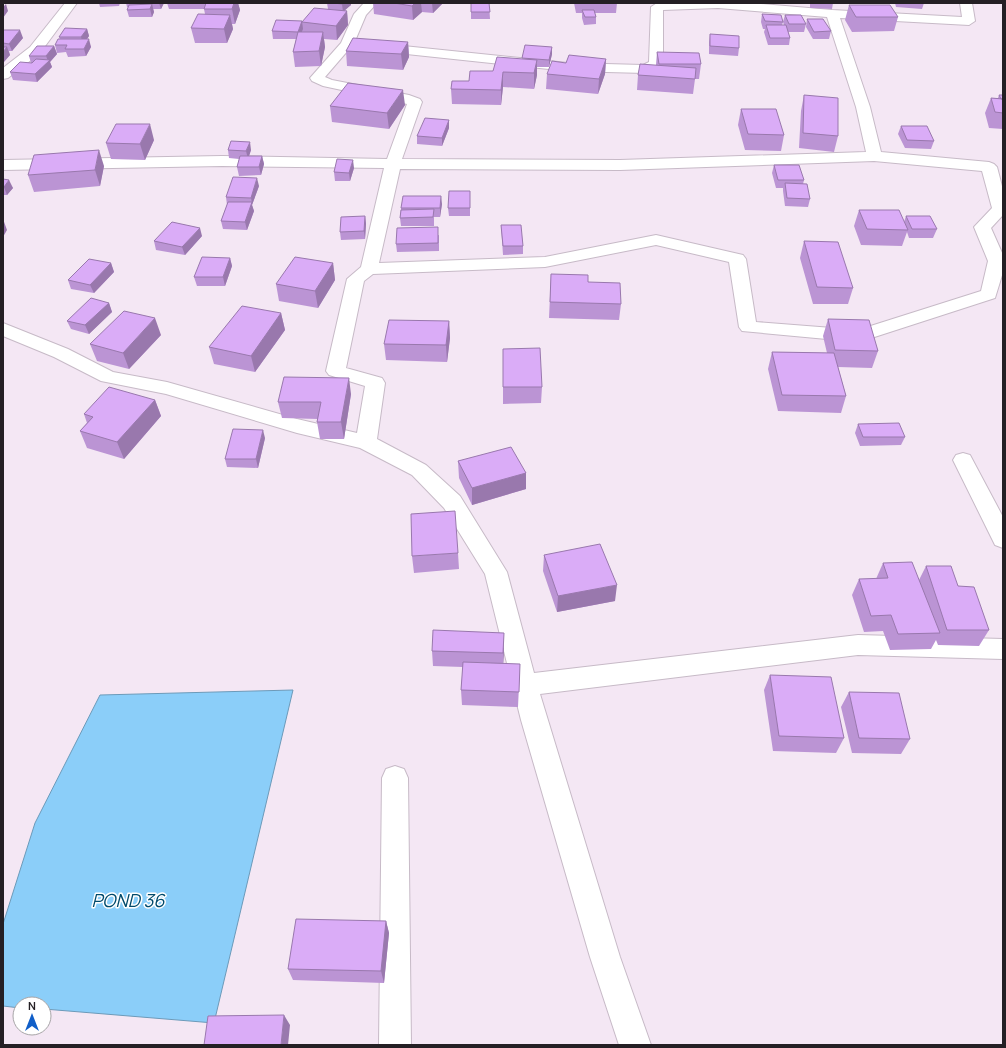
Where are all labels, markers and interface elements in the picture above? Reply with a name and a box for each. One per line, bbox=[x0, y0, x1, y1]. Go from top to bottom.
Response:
water label: POND 36 bbox=[91, 888, 166, 912]
north arrow bbox=[12, 996, 52, 1036]
text: N bbox=[28, 998, 36, 1013]

